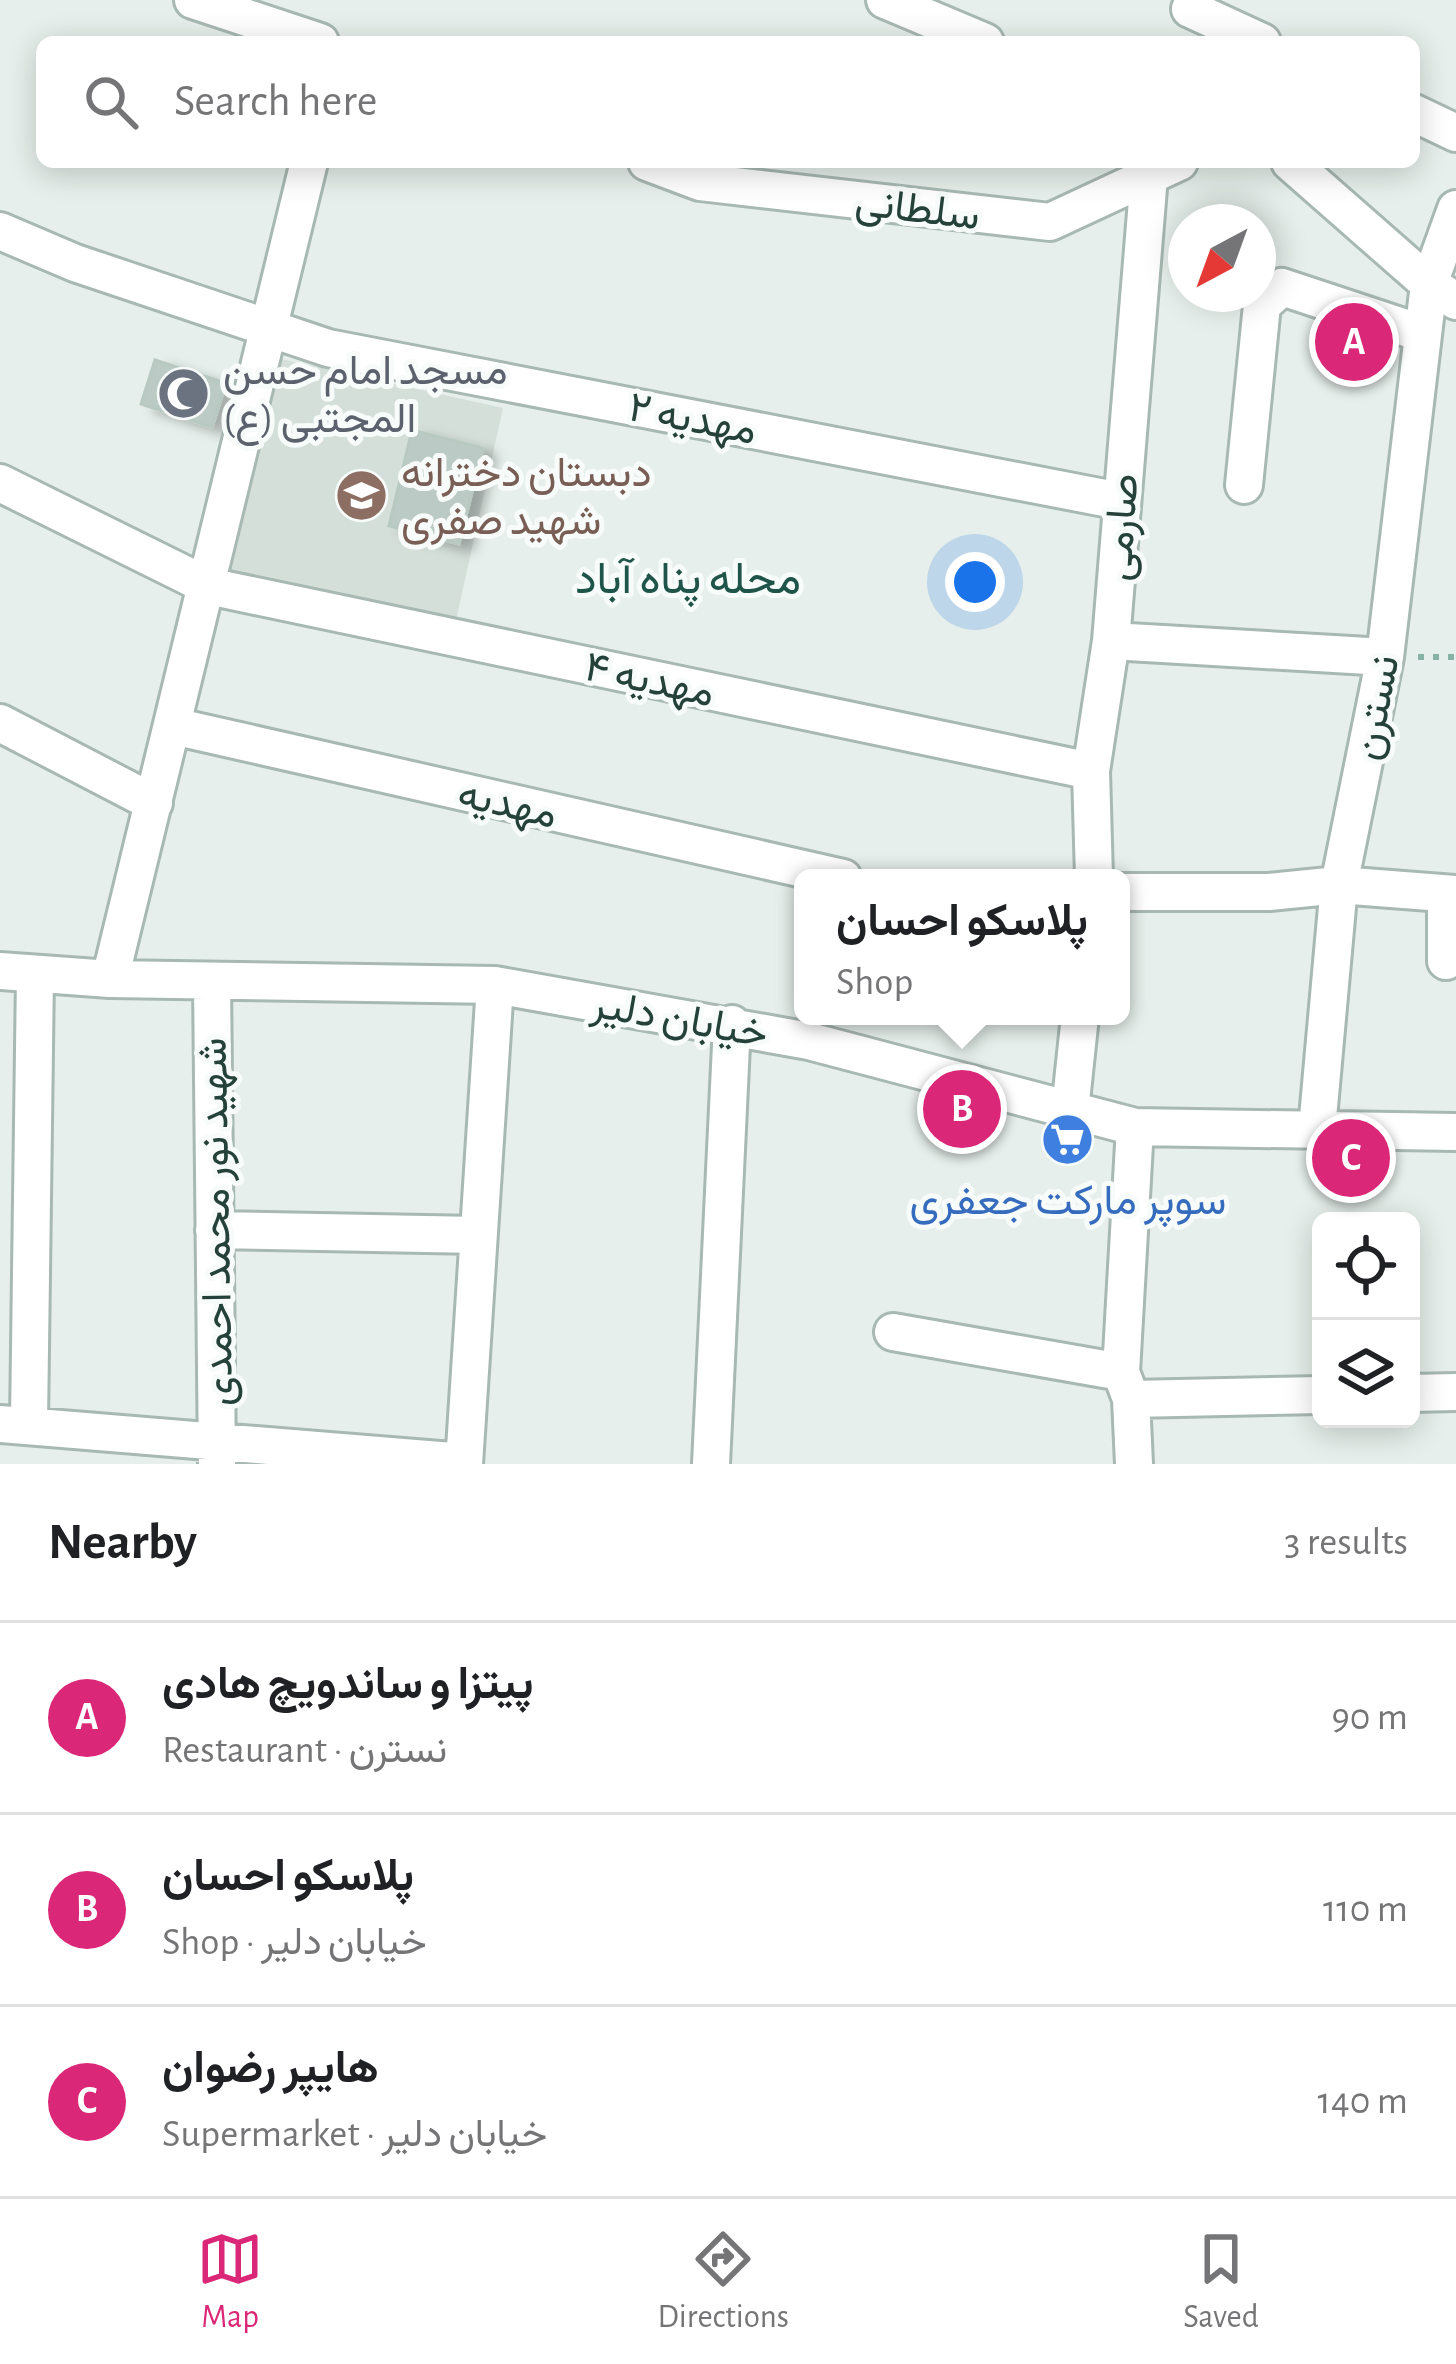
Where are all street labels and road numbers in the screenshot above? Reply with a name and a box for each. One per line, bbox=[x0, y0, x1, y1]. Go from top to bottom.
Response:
street label: سلطانی bbox=[853, 181, 982, 240]
street label: مهدیه ۲ bbox=[625, 386, 760, 455]
street label: صارمی bbox=[1096, 472, 1150, 583]
street label: مهدیه ۴ bbox=[580, 646, 718, 717]
street label: نسترن bbox=[1345, 651, 1411, 764]
street label: مهدیه bbox=[453, 772, 561, 839]
street label: خیابان دلیر bbox=[587, 983, 771, 1059]
street label: شهید نور محمد احمدی bbox=[192, 1037, 244, 1407]

